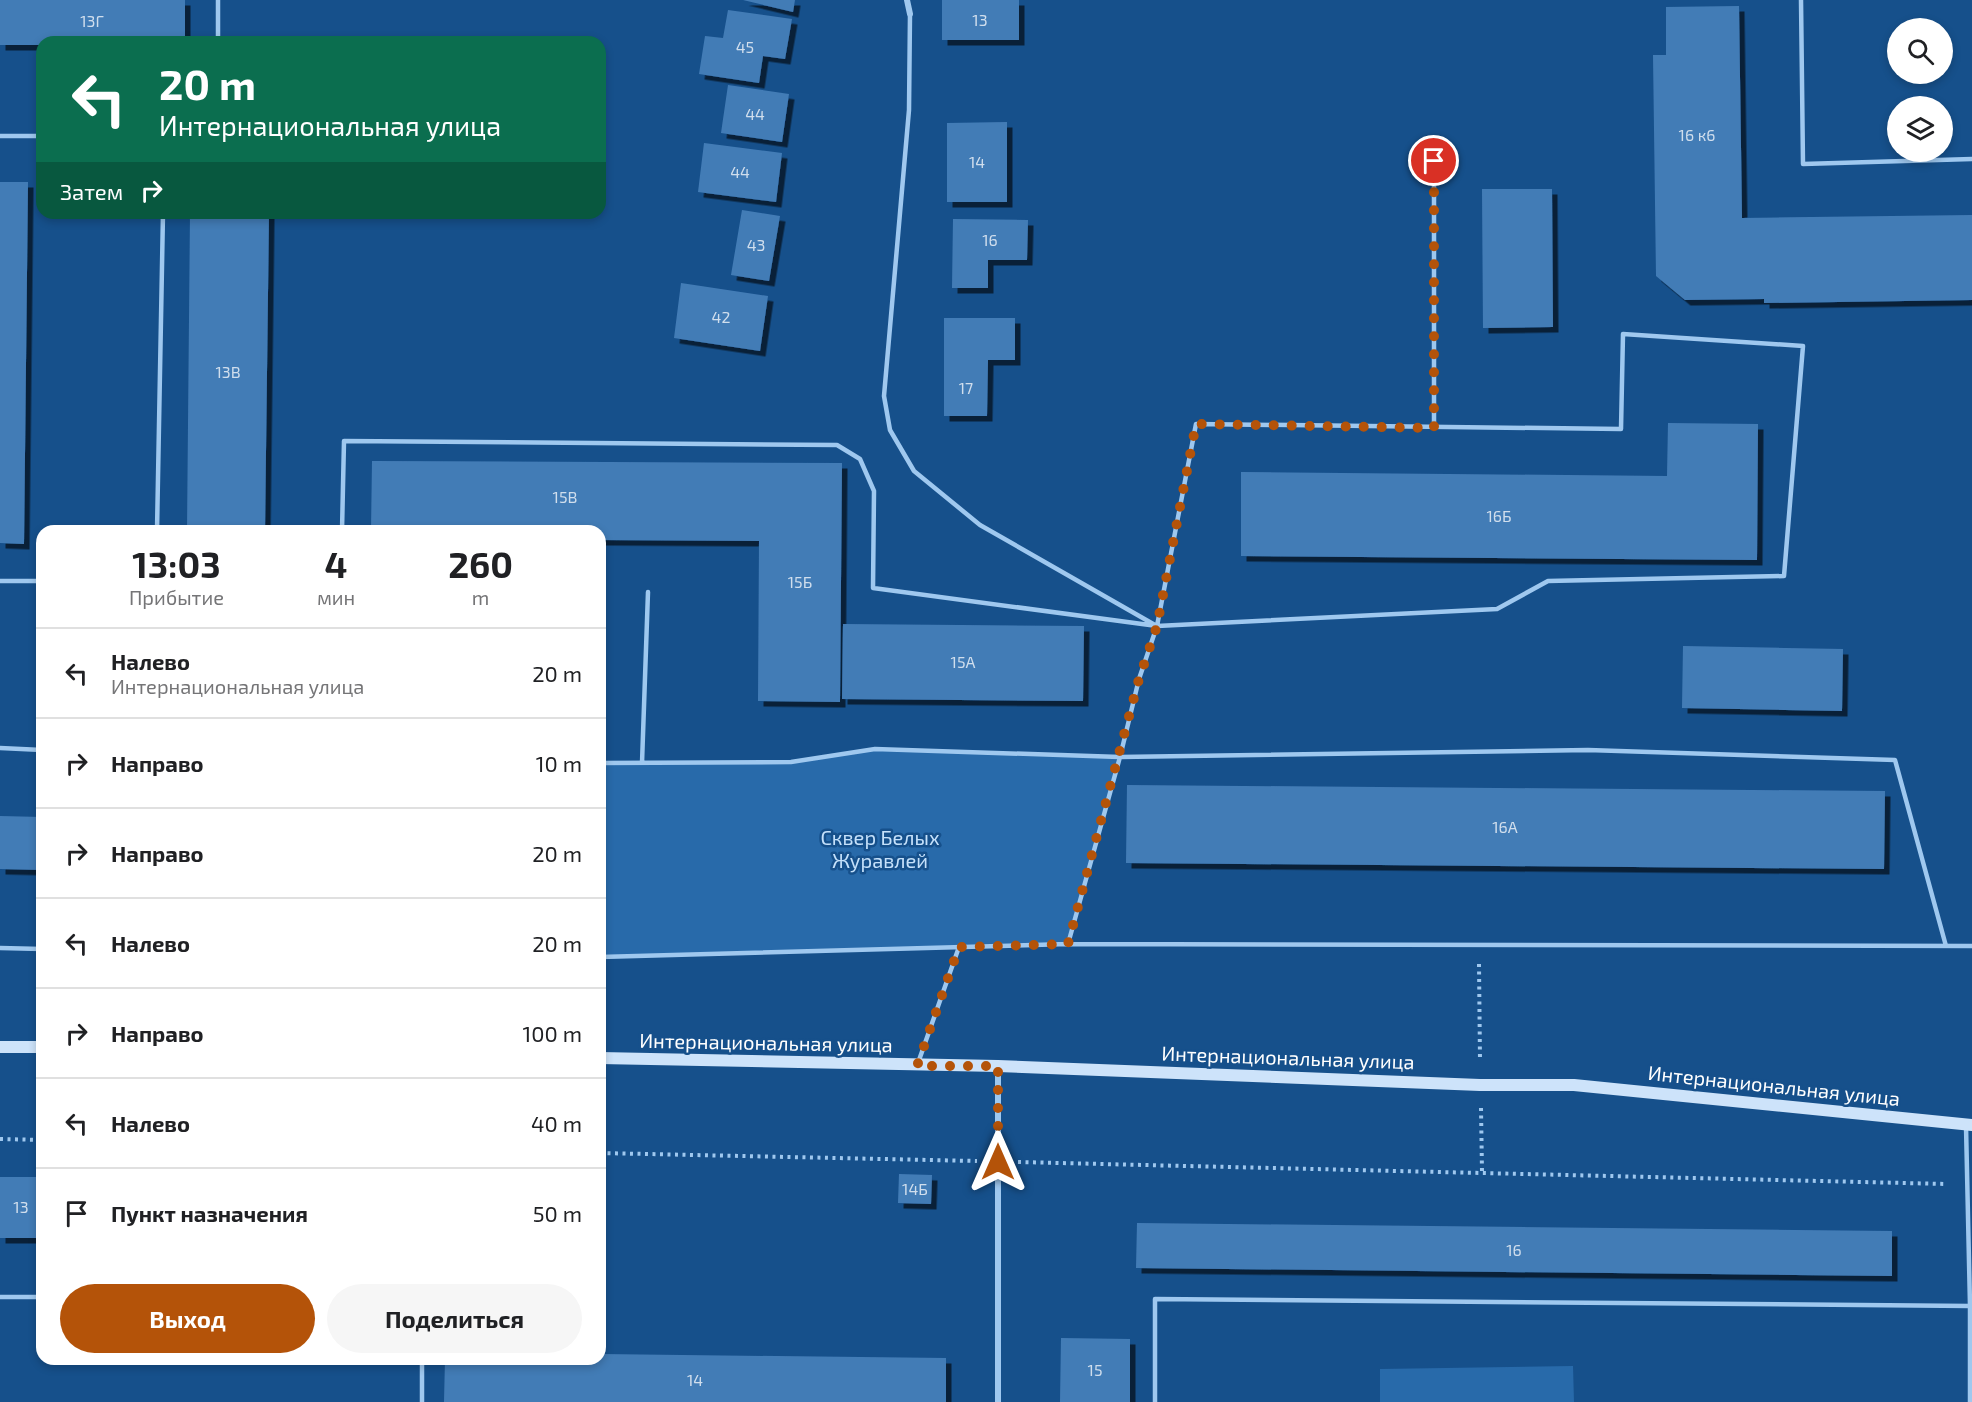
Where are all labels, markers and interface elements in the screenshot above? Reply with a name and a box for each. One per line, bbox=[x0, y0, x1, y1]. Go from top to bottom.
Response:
house number: 13 bbox=[972, 10, 988, 29]
house number: 13Г bbox=[80, 11, 104, 30]
map controls bbox=[1887, 18, 1953, 162]
button: search bbox=[1887, 18, 1953, 84]
house number: 45 bbox=[736, 37, 754, 56]
text: 20 m bbox=[159, 58, 256, 108]
icon: left bbox=[60, 60, 138, 138]
button: layers bbox=[1887, 96, 1953, 162]
house number: 44 bbox=[745, 104, 765, 123]
text: Интернациональная улица bbox=[159, 109, 501, 141]
house number: 16 к6 bbox=[1679, 125, 1715, 144]
pin bbox=[1408, 135, 1459, 186]
icon: arrive bbox=[1417, 144, 1450, 177]
house number: 14 bbox=[969, 152, 985, 171]
house number: 44 bbox=[730, 162, 750, 181]
icon: right bbox=[135, 174, 168, 207]
text: Затем bbox=[60, 178, 123, 204]
house number: 16 bbox=[982, 230, 998, 249]
house number: 43 bbox=[747, 235, 765, 254]
house number: 42 bbox=[712, 307, 730, 326]
house number: 13В bbox=[215, 362, 241, 381]
house number: 17 bbox=[959, 378, 973, 397]
house number: 15В bbox=[553, 487, 577, 506]
house number: 16Б bbox=[1486, 506, 1512, 525]
text: 13:03 bbox=[132, 542, 221, 585]
text: 4 bbox=[325, 542, 348, 585]
text: 260 bbox=[448, 542, 513, 585]
house number: 15Б bbox=[788, 572, 812, 591]
text: Прибытие bbox=[129, 585, 224, 609]
text: мин bbox=[317, 585, 355, 609]
text: m bbox=[472, 585, 489, 609]
text: Налево bbox=[111, 648, 190, 674]
house number: 15А bbox=[951, 652, 975, 671]
icon: left bbox=[60, 657, 93, 690]
text: 20 m bbox=[532, 660, 582, 686]
text: Интернациональная улица bbox=[111, 674, 364, 698]
icon: right bbox=[60, 747, 93, 780]
text: Направо bbox=[111, 750, 204, 776]
text: 10 m bbox=[536, 750, 582, 776]
house number: 16А bbox=[1492, 817, 1518, 836]
park label: Сквер Белых Журавлей bbox=[820, 825, 940, 873]
icon: right bbox=[60, 837, 93, 870]
text: Направо bbox=[111, 840, 204, 866]
text: 20 m bbox=[532, 840, 582, 866]
icon: left bbox=[60, 927, 93, 960]
text: Налево bbox=[111, 930, 190, 956]
text: 20 m bbox=[532, 930, 582, 956]
icon: right bbox=[60, 1017, 93, 1050]
text: Направо bbox=[111, 1020, 204, 1046]
text: 100 m bbox=[523, 1020, 582, 1046]
street label: Интернациональная улица bbox=[639, 1028, 893, 1057]
street label: Интернациональная улица bbox=[1161, 1041, 1415, 1074]
street label: Интернациональная улица bbox=[1647, 1060, 1901, 1111]
icon: left bbox=[60, 1107, 93, 1140]
text: Налево bbox=[111, 1110, 190, 1136]
text: 40 m bbox=[531, 1110, 582, 1136]
position arrow bbox=[966, 1130, 1030, 1194]
house number: 14Б bbox=[902, 1179, 928, 1198]
house number: 13 bbox=[13, 1197, 29, 1216]
icon: arrive bbox=[60, 1197, 93, 1230]
text: Пункт назначения bbox=[111, 1200, 308, 1226]
text: 50 m bbox=[533, 1200, 582, 1226]
house number: 16 bbox=[1506, 1240, 1522, 1259]
button: Выход bbox=[60, 1284, 315, 1353]
button: Поделиться bbox=[327, 1284, 582, 1353]
house number: 15 bbox=[1088, 1360, 1102, 1379]
house number: 14 bbox=[687, 1370, 703, 1389]

